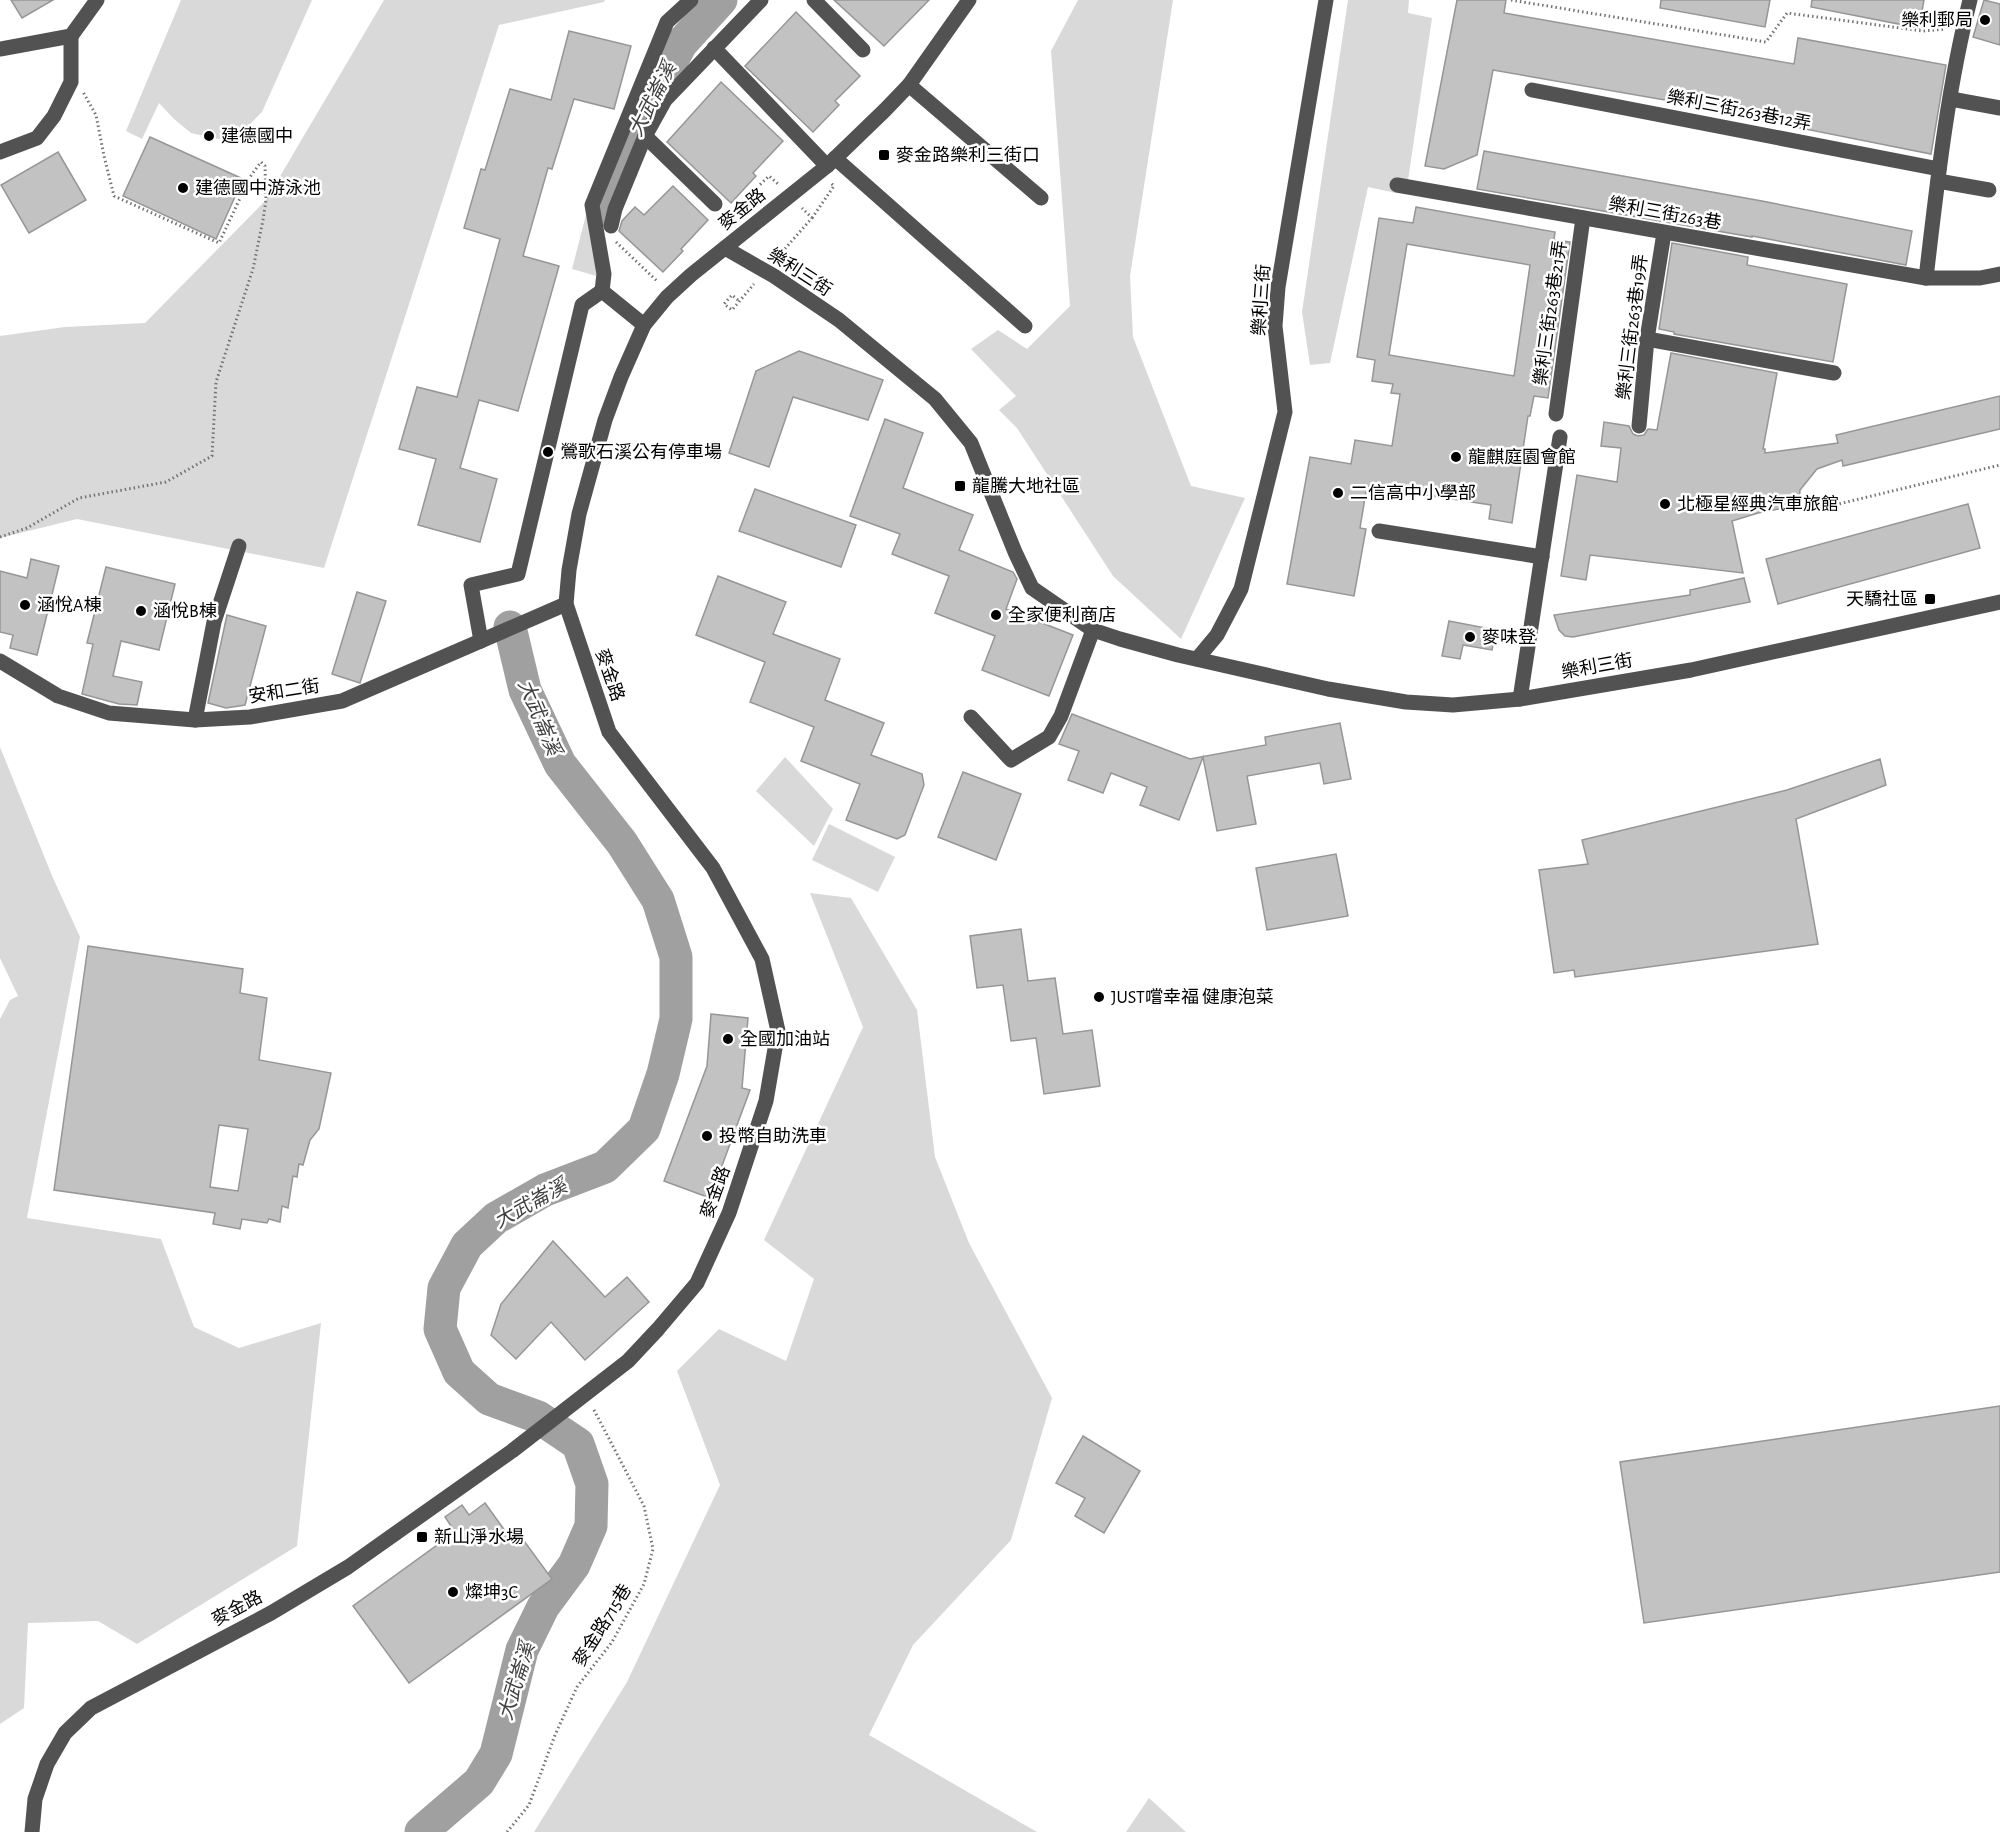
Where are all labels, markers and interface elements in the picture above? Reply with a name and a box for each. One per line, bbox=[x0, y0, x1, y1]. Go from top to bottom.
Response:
place label: 樂利郵局 bbox=[1901, 10, 1973, 30]
marker: 樂利郵局 bbox=[1978, 13, 1992, 27]
water label: 大武崙溪 bbox=[625, 56, 681, 140]
street label: 樂利三街263巷12弄 bbox=[1665, 86, 1813, 134]
place label: 建德國中 bbox=[221, 126, 293, 146]
marker: 建德國中 bbox=[202, 129, 216, 143]
place label: 麥金路樂利三街口 bbox=[896, 145, 1040, 165]
marker: 麥金路樂利三街口 bbox=[877, 148, 891, 162]
place label: 建德國中游泳池 bbox=[195, 178, 321, 198]
marker: 建德國中游泳池 bbox=[176, 181, 190, 195]
street label: 麥金路 bbox=[715, 184, 769, 234]
street label: 樂利三街263巷 bbox=[1607, 193, 1723, 233]
street label: 樂利三街263巷21弄 bbox=[1530, 239, 1570, 387]
street label: 樂利三街 bbox=[764, 244, 836, 300]
street label: 樂利三街263巷19弄 bbox=[1613, 253, 1651, 401]
street label: 樂利三街 bbox=[1249, 263, 1273, 337]
place label: 鶯歌石溪公有停車場 bbox=[560, 442, 722, 462]
marker: 鶯歌石溪公有停車場 bbox=[541, 445, 555, 459]
place label: 龍麒庭園會館 bbox=[1468, 447, 1576, 467]
marker: 龍麒庭園會館 bbox=[1449, 450, 1463, 464]
place label: 龍騰大地社區 bbox=[972, 476, 1080, 496]
marker: 龍騰大地社區 bbox=[953, 479, 967, 493]
place label: 二信高中小學部 bbox=[1350, 483, 1476, 503]
marker: 二信高中小學部 bbox=[1331, 486, 1345, 500]
place label: 北極星經典汽車旅館 bbox=[1677, 494, 1839, 514]
marker: 北極星經典汽車旅館 bbox=[1658, 497, 1672, 511]
place label: 天驕社區 bbox=[1846, 589, 1918, 609]
marker: 天驕社區 bbox=[1923, 592, 1937, 606]
place label: 涵悅A棟 bbox=[37, 595, 101, 615]
marker: 涵悅A棟 bbox=[18, 598, 32, 612]
place label: 涵悅B棟 bbox=[153, 601, 217, 621]
marker: 涵悅B棟 bbox=[134, 604, 148, 618]
place label: 全家便利商店 bbox=[1008, 605, 1116, 625]
marker: 全家便利商店 bbox=[989, 608, 1003, 622]
place label: 麥味登 bbox=[1482, 627, 1536, 647]
marker: 麥味登 bbox=[1463, 630, 1477, 644]
street label: 麥金路 bbox=[592, 646, 628, 704]
street label: 樂利三街 bbox=[1560, 650, 1634, 682]
street label: 安和二街 bbox=[247, 675, 321, 707]
water label: 大武崙溪 bbox=[514, 676, 566, 761]
place label: JUST嚐幸福 健康泡菜 bbox=[1111, 987, 1274, 1007]
marker: JUST嚐幸福 健康泡菜 bbox=[1092, 990, 1106, 1004]
place label: 全國加油站 bbox=[740, 1029, 830, 1049]
marker: 全國加油站 bbox=[721, 1032, 735, 1046]
place label: 投幣自助洗車 bbox=[719, 1126, 827, 1146]
marker: 投幣自助洗車 bbox=[700, 1129, 714, 1143]
street label: 麥金路 bbox=[696, 1163, 734, 1221]
water label: 大武崙溪 bbox=[490, 1173, 573, 1232]
place label: 新山淨水場 bbox=[434, 1527, 524, 1547]
marker: 新山淨水場 bbox=[415, 1530, 429, 1544]
street label: 麥金路715巷 bbox=[569, 1580, 635, 1670]
place label: 燦坤3C bbox=[465, 1582, 518, 1602]
marker: 燦坤3C bbox=[446, 1585, 460, 1599]
street label: 麥金路 bbox=[208, 1586, 266, 1630]
water label: 大武崙溪 bbox=[495, 1637, 539, 1722]

